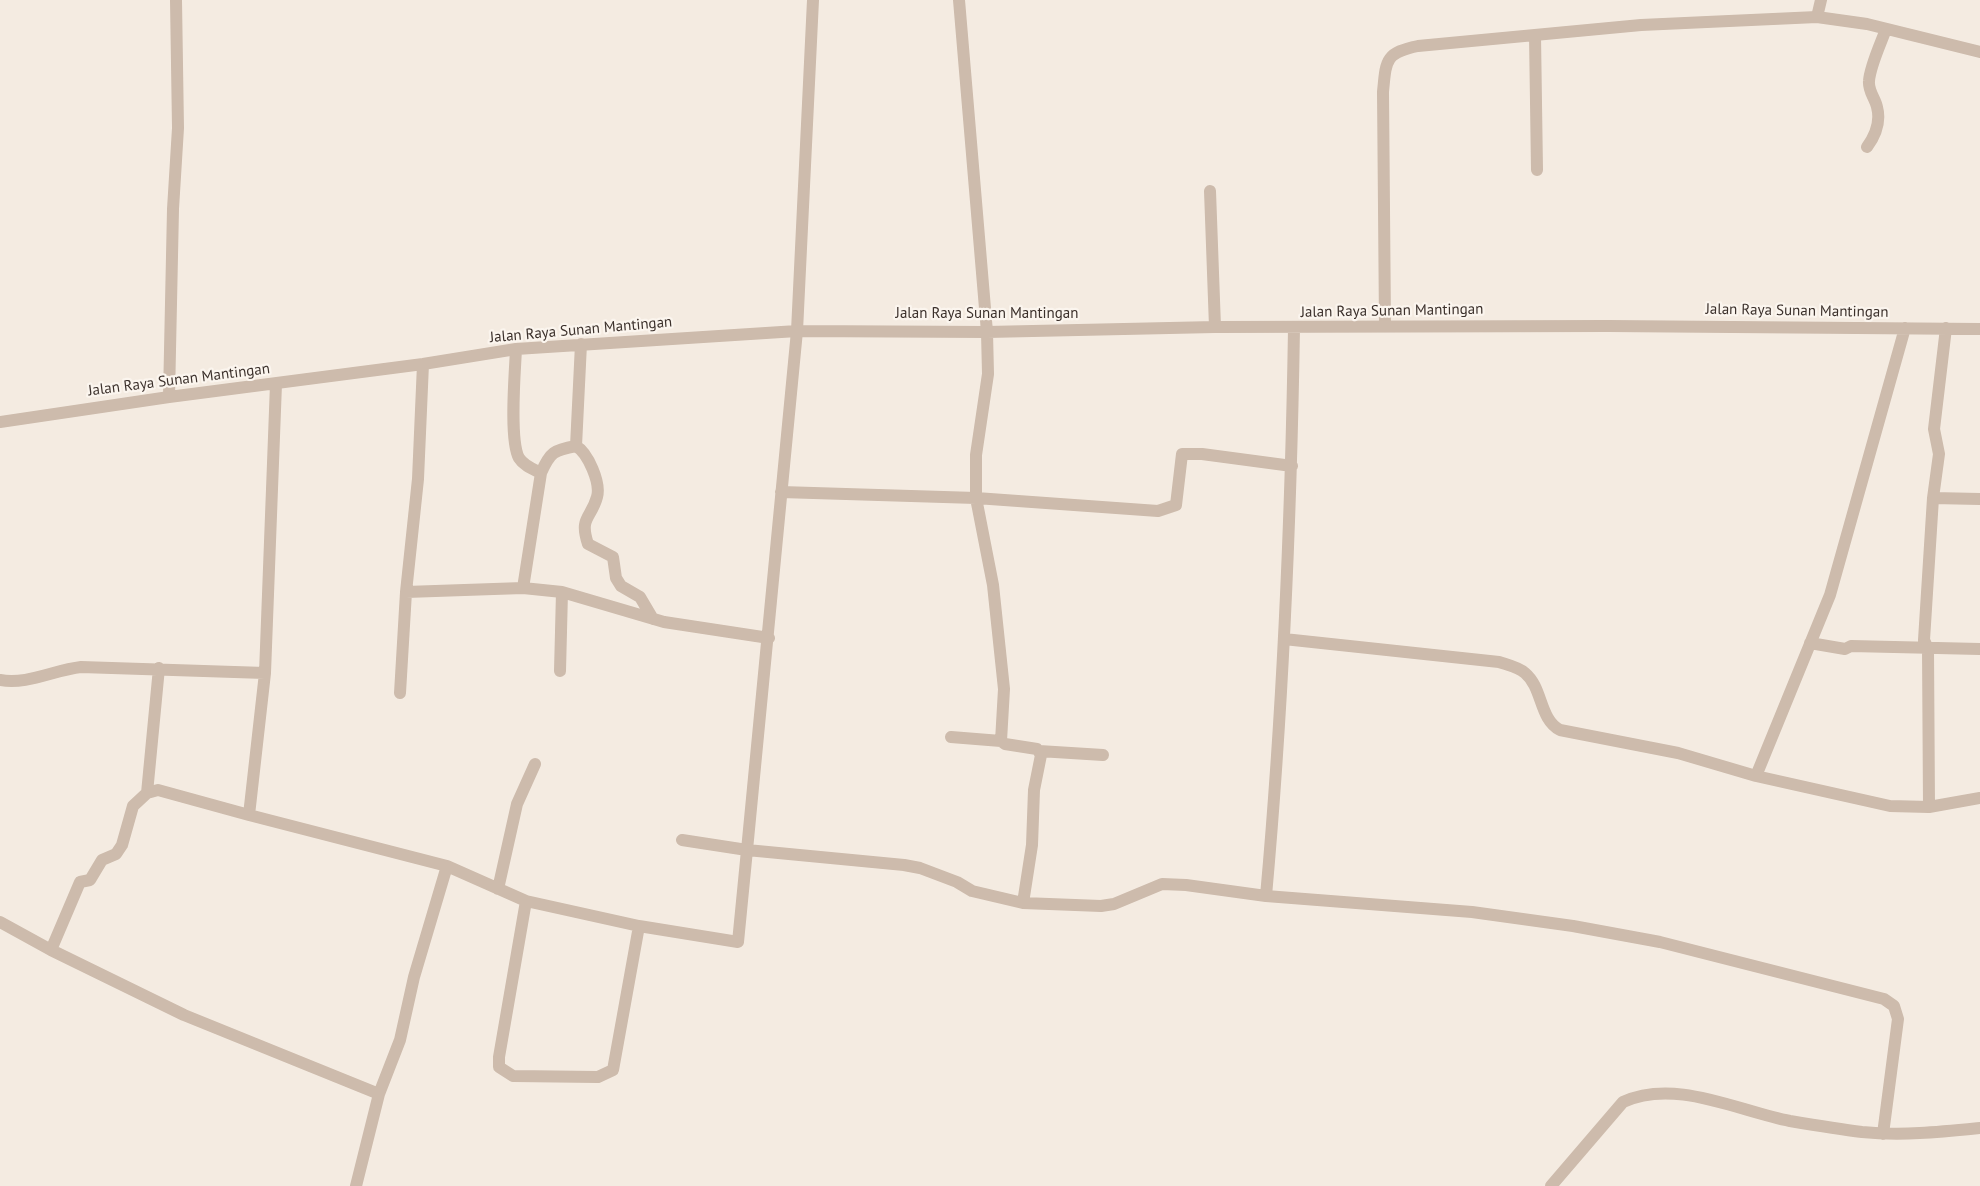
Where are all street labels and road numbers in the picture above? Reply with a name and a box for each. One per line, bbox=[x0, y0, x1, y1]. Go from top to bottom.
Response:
street label: Jalan Raya Sunan Mantingan bbox=[1300, 300, 1484, 322]
street label: Jalan Raya Sunan Mantingan bbox=[1705, 300, 1889, 322]
street label: Jalan Raya Sunan Mantingan bbox=[896, 305, 1078, 323]
street label: Jalan Raya Sunan Mantingan bbox=[489, 313, 673, 347]
street label: Jalan Raya Sunan Mantingan bbox=[87, 360, 271, 400]

